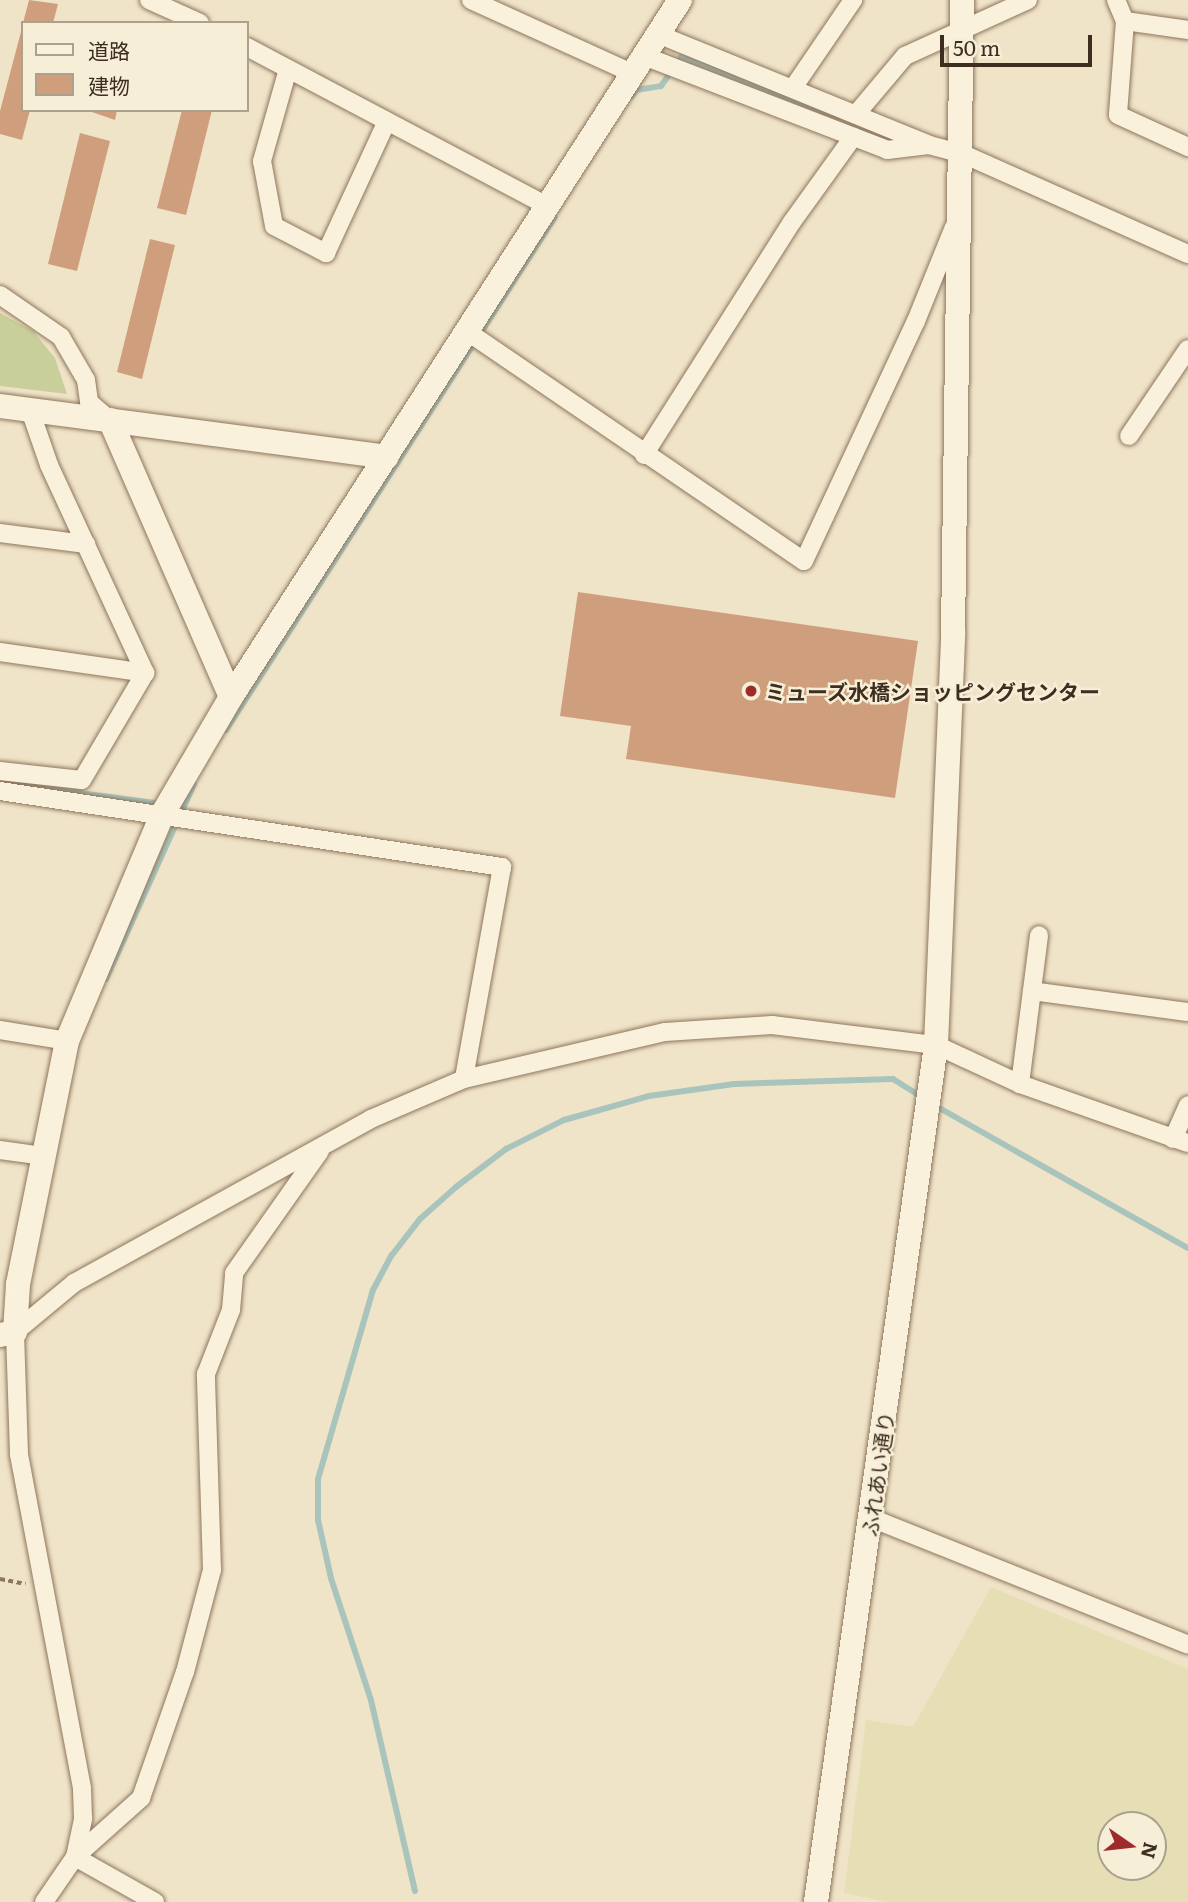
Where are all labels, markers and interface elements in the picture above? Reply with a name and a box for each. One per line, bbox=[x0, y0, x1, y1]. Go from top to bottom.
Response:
legend bbox=[21, 21, 248, 112]
scale bar bbox=[943, 21, 1095, 65]
text: 50 m bbox=[953, 31, 1000, 62]
text: 道路 bbox=[88, 34, 130, 65]
text: 建物 bbox=[88, 69, 130, 100]
place label: ミューズ水橋ショッピングセンター bbox=[765, 678, 1101, 704]
marker: ミューズ水橋ショッピングセンター bbox=[743, 683, 759, 699]
street label: ふれあい通り bbox=[856, 1410, 898, 1538]
north arrow bbox=[1097, 1811, 1167, 1881]
text: N bbox=[1135, 1839, 1166, 1862]

